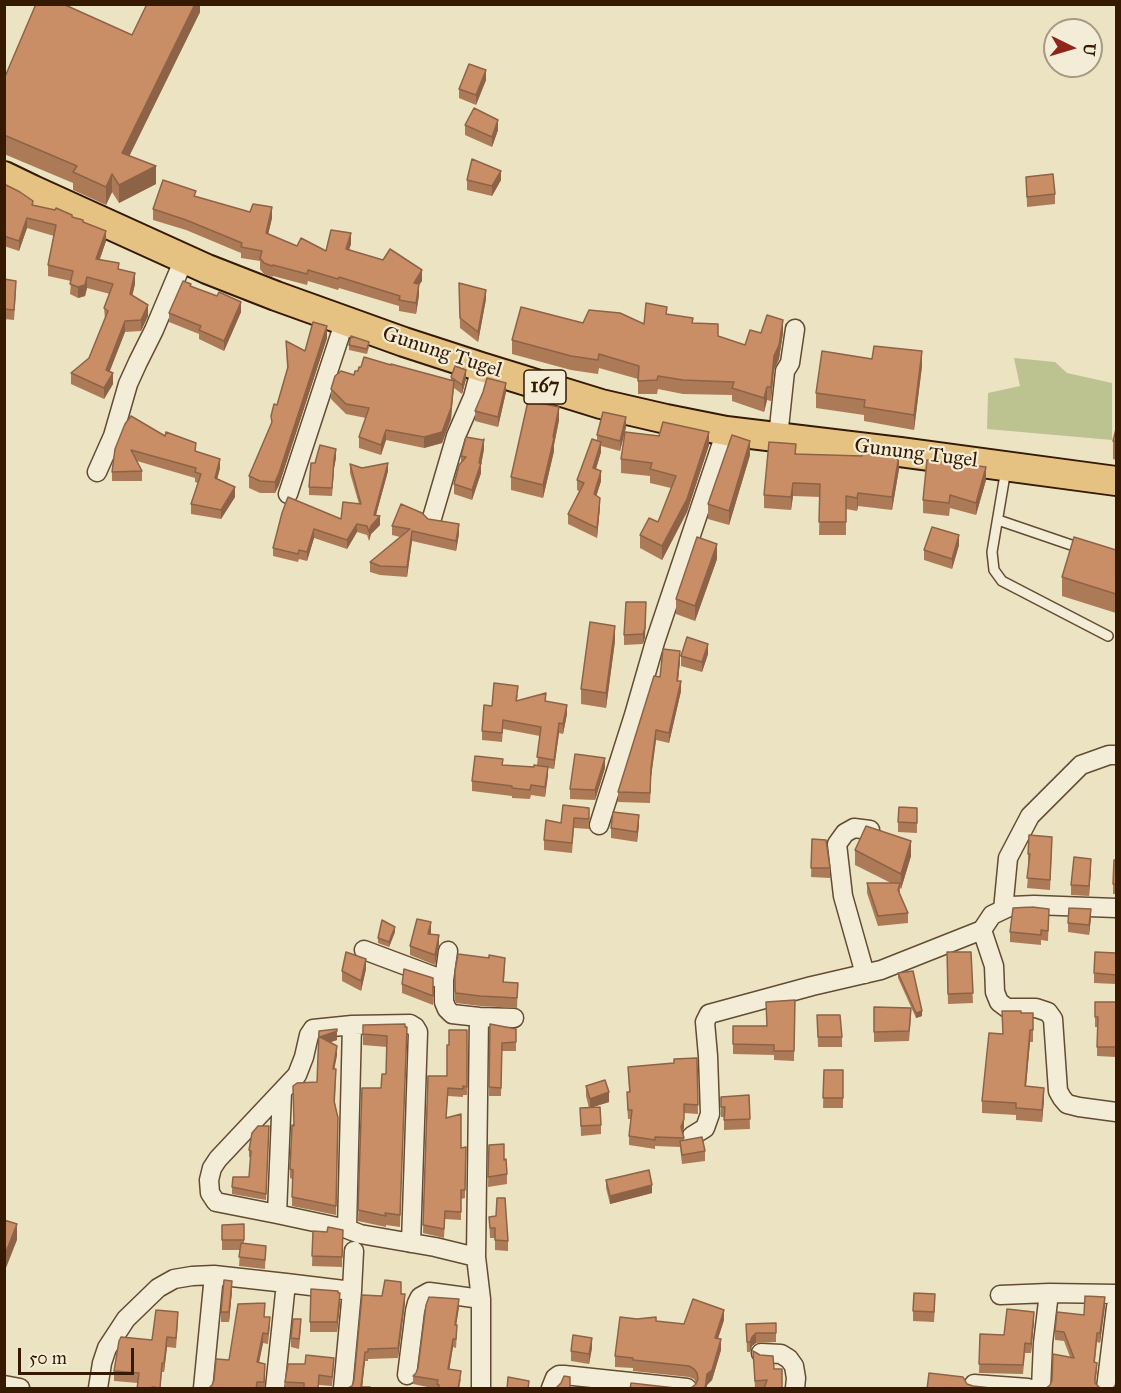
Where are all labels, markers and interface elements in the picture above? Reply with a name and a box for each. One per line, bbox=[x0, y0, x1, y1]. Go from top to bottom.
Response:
north arrow bbox=[1043, 18, 1103, 78]
text: U bbox=[1079, 42, 1099, 57]
street label: Gunung Tugel bbox=[379, 322, 505, 384]
road number: 167 bbox=[524, 370, 566, 404]
street label: Gunung Tugel bbox=[853, 434, 979, 474]
scale bar bbox=[21, 1336, 136, 1374]
text: 50 m bbox=[29, 1347, 67, 1369]

